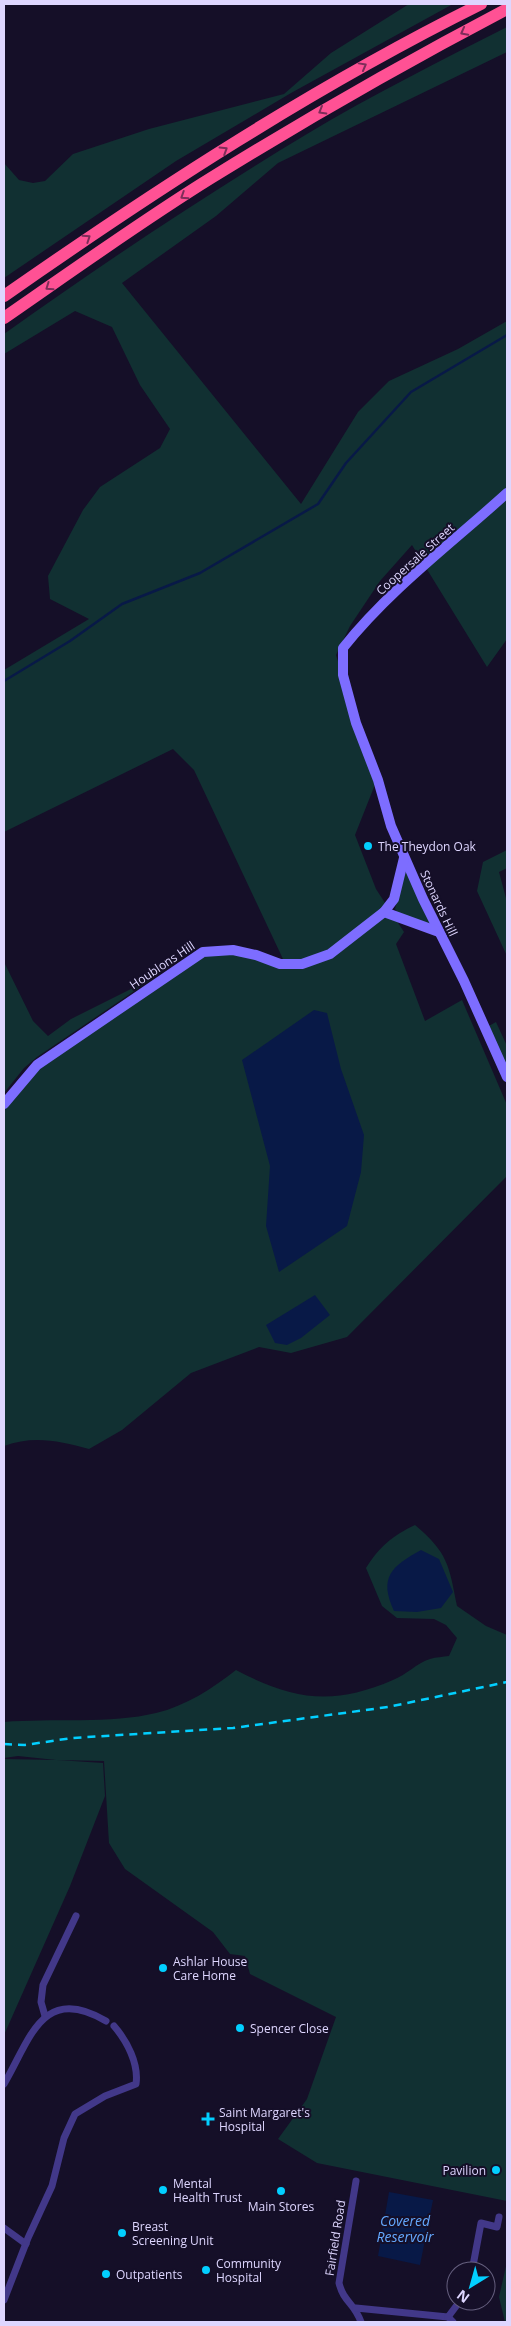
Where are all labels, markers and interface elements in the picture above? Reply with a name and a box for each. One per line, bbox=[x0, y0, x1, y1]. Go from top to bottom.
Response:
one-way arrow bbox=[460, 26, 469, 36]
one-way arrow bbox=[357, 63, 366, 73]
one-way arrow bbox=[318, 104, 327, 114]
one-way arrow bbox=[218, 147, 227, 157]
one-way arrow bbox=[180, 190, 189, 199]
one-way arrow bbox=[81, 235, 91, 244]
one-way arrow bbox=[45, 281, 55, 290]
street label: Coopersale Street bbox=[372, 519, 458, 599]
place label: The Theydon Oak bbox=[378, 838, 477, 855]
marker: The Theydon Oak bbox=[362, 840, 374, 852]
street label: Stonards Hill bbox=[416, 867, 462, 939]
street label: Houblons Hill bbox=[126, 937, 198, 993]
place label: Ashlar House Care Home bbox=[173, 1953, 248, 1984]
marker: Ashlar House Care Home bbox=[157, 1962, 169, 1974]
place label: Spencer Close bbox=[250, 2020, 329, 2037]
marker: Spencer Close bbox=[234, 2022, 246, 2034]
place label: Saint Margaret's Hospital bbox=[219, 2104, 310, 2135]
marker: Saint Margaret's Hospital bbox=[201, 2112, 215, 2126]
place label: Pavilion bbox=[442, 2162, 486, 2179]
marker: Pavilion bbox=[490, 2164, 502, 2176]
place label: Mental Health Trust bbox=[173, 2175, 242, 2206]
marker: Mental Health Trust bbox=[157, 2184, 169, 2196]
marker: Main Stores bbox=[275, 2185, 287, 2197]
place label: Main Stores bbox=[248, 2198, 314, 2215]
street label: Fairfield Road bbox=[321, 2199, 349, 2277]
water label: Covered Reservoir bbox=[377, 2211, 434, 2246]
place label: Breast Screening Unit bbox=[132, 2218, 214, 2249]
marker: Breast Screening Unit bbox=[116, 2227, 128, 2239]
place label: Community Hospital bbox=[216, 2255, 282, 2286]
north arrow bbox=[446, 2261, 496, 2311]
marker: Community Hospital bbox=[200, 2264, 212, 2276]
place label: Outpatients bbox=[116, 2266, 183, 2283]
marker: Outpatients bbox=[100, 2268, 112, 2280]
text: N bbox=[453, 2286, 473, 2308]

